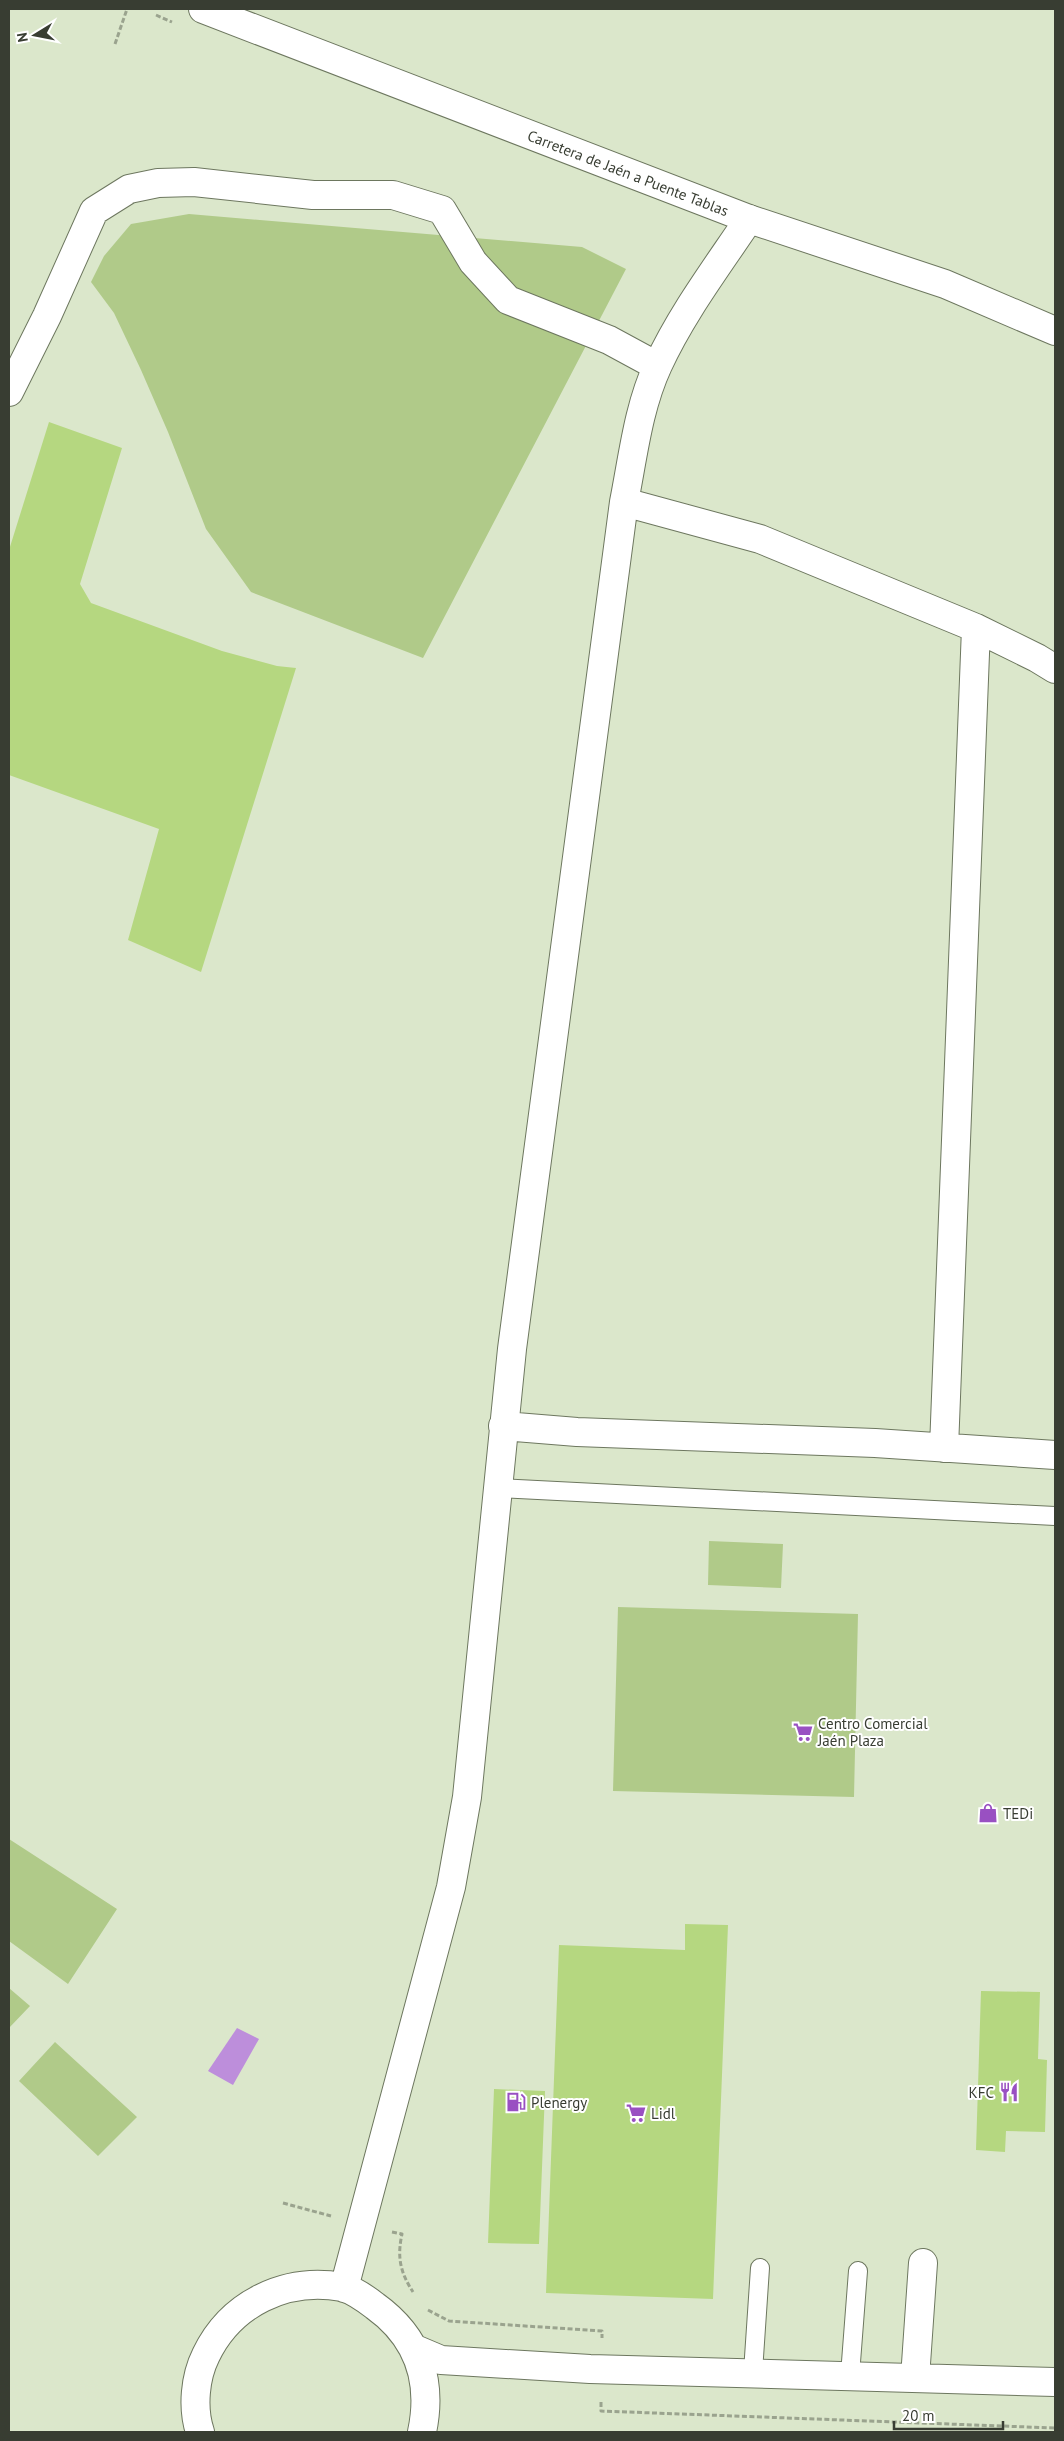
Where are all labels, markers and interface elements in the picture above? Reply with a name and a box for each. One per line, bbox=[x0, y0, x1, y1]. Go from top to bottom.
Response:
north arrow bbox=[10, 10, 60, 60]
text: N bbox=[13, 31, 32, 43]
street label: Carretera de Jaén a Puente Tablas bbox=[525, 126, 731, 220]
place label: Centro Comercial Jaén Plaza bbox=[817, 1714, 928, 1750]
supermarket icon: Centro Comercial Jaén Plaza bbox=[792, 1721, 814, 1743]
shop icon: TEDi bbox=[977, 1802, 999, 1824]
place label: TEDi bbox=[1003, 1804, 1033, 1823]
restaurant icon: KFC bbox=[998, 2081, 1020, 2103]
place label: KFC bbox=[969, 2083, 994, 2102]
fuel station icon: Plenergy bbox=[505, 2091, 527, 2113]
place label: Plenergy bbox=[531, 2093, 587, 2112]
supermarket icon: Lidl bbox=[625, 2102, 647, 2124]
place label: Lidl bbox=[651, 2104, 676, 2123]
scale bar bbox=[894, 2398, 1003, 2430]
text: 20 m bbox=[902, 2406, 935, 2425]

